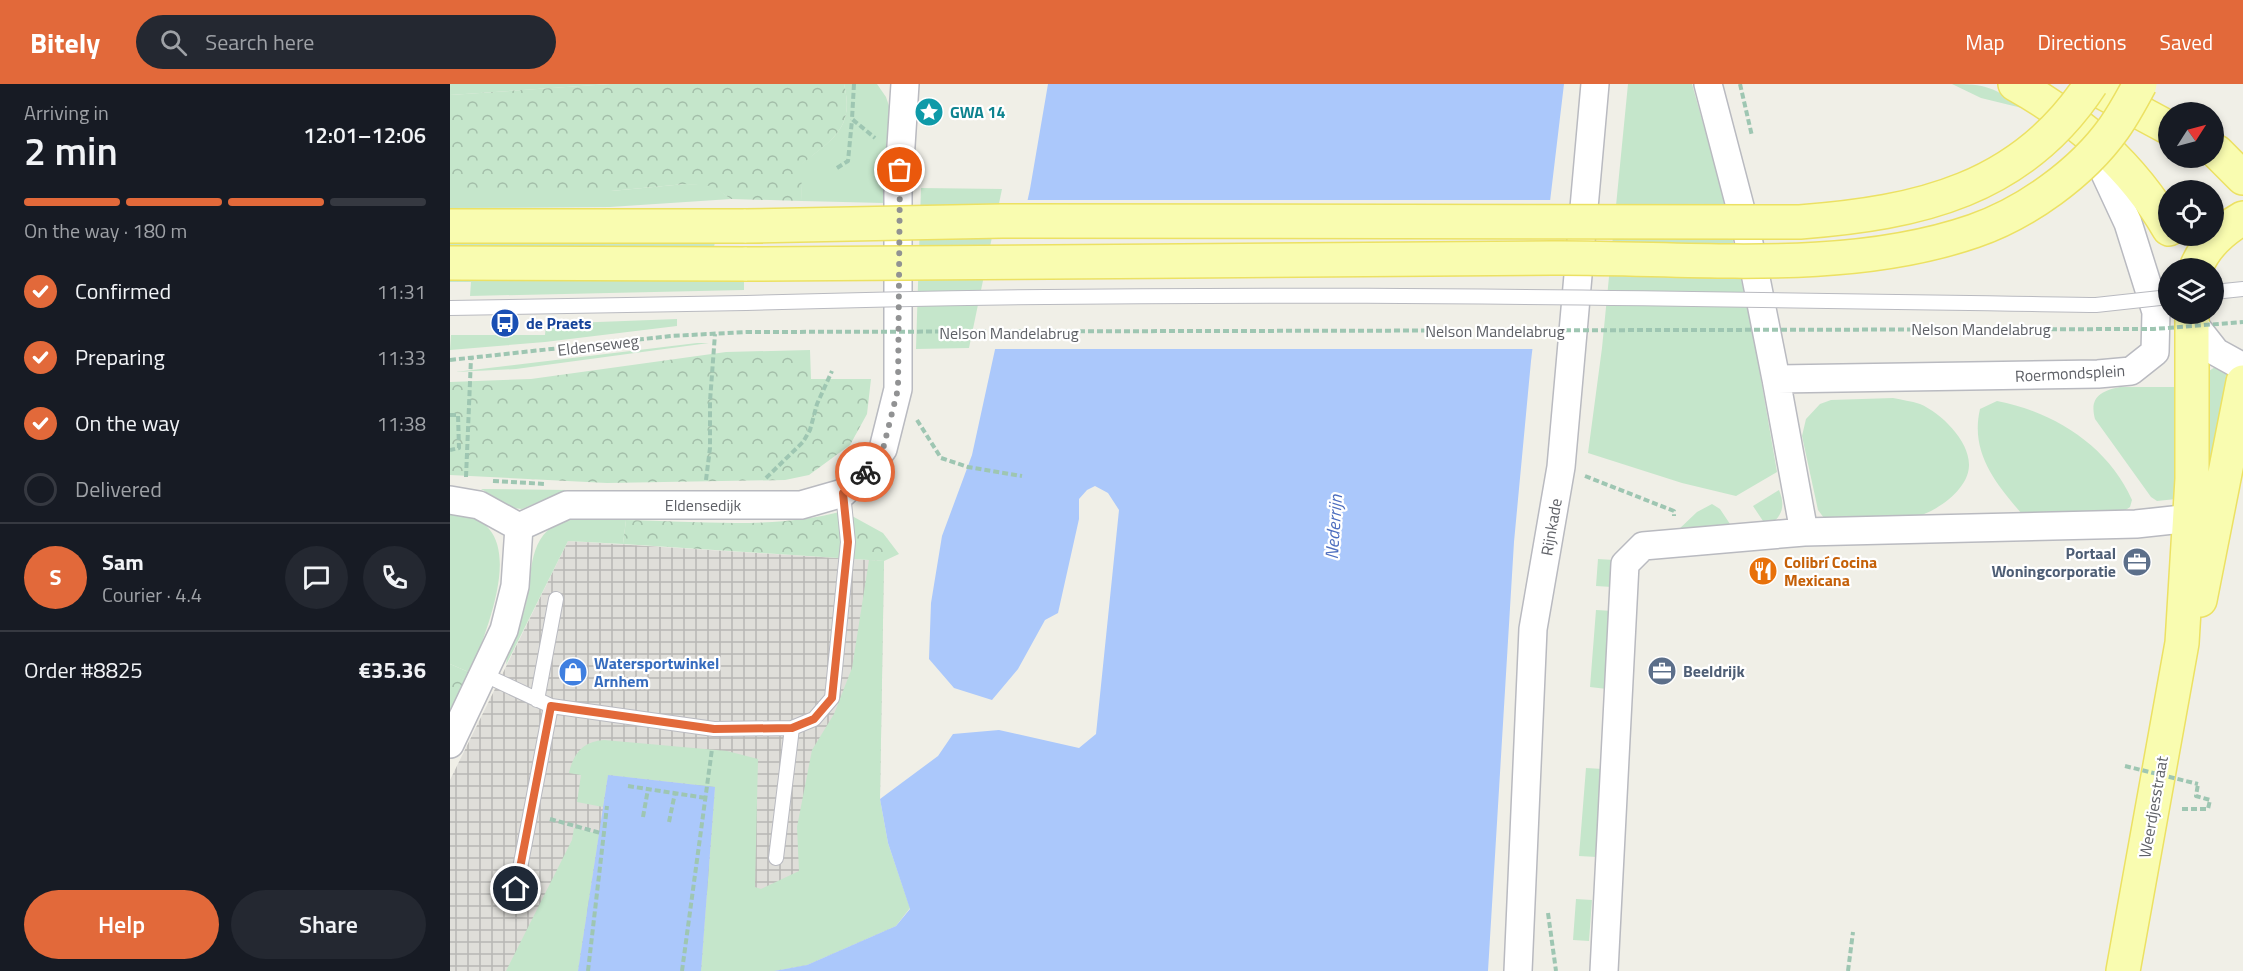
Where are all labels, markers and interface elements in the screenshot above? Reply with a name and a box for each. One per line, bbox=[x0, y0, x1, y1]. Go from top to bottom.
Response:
search box bbox=[136, 15, 556, 69]
text: Bitely bbox=[30, 21, 100, 64]
text: Search here bbox=[205, 25, 314, 59]
icon: search bbox=[157, 26, 190, 59]
text: Map bbox=[1965, 26, 2005, 58]
text: Directions bbox=[2038, 26, 2127, 58]
text: Saved bbox=[2160, 26, 2213, 58]
place icon: GWA 14 bbox=[913, 96, 945, 128]
text: Arriving in bbox=[24, 97, 109, 128]
place label: GWA 14 bbox=[950, 100, 1005, 124]
north arrow bbox=[2158, 102, 2224, 168]
map controls bbox=[2158, 102, 2224, 324]
text: 12:01–12:06 bbox=[303, 118, 426, 152]
text: 2 min bbox=[24, 121, 118, 180]
pin bbox=[874, 144, 925, 195]
icon: bag bbox=[883, 153, 916, 186]
button: locate bbox=[2158, 180, 2224, 246]
text: On the way · 180 m bbox=[24, 215, 187, 246]
button: layers bbox=[2158, 258, 2224, 324]
text: Confirmed bbox=[75, 274, 171, 308]
icon: check bbox=[24, 275, 57, 308]
text: 11:31 bbox=[377, 276, 426, 307]
bus stop icon: de Praets bbox=[489, 307, 521, 339]
place label: de Praets bbox=[526, 311, 592, 335]
street label: Nelson Mandelabrug bbox=[1911, 317, 2051, 341]
street label: Nelson Mandelabrug bbox=[1425, 319, 1565, 343]
street label: Nelson Mandelabrug bbox=[939, 321, 1079, 345]
street label: Eldenseweg bbox=[556, 328, 640, 362]
text: Preparing bbox=[75, 340, 165, 374]
icon: check bbox=[24, 341, 57, 374]
text: 11:33 bbox=[377, 342, 426, 373]
street label: Roermondsplein bbox=[2014, 358, 2126, 388]
text: On the way bbox=[75, 406, 180, 440]
icon: check bbox=[24, 407, 57, 440]
text: 11:38 bbox=[377, 408, 426, 439]
courier bbox=[835, 442, 895, 502]
icon: bike bbox=[849, 456, 882, 489]
text: Delivered bbox=[75, 472, 162, 506]
street label: Eldensedijk bbox=[665, 493, 742, 517]
water label: Nederrijn bbox=[1318, 493, 1349, 560]
street label: Rijnkade bbox=[1534, 497, 1568, 557]
place label: Portaal Woningcorporatie bbox=[1992, 541, 2116, 583]
text: Sam bbox=[102, 545, 144, 579]
button: chat bbox=[285, 546, 348, 609]
button: phone bbox=[363, 546, 426, 609]
office icon: Portaal Woningcorporatie bbox=[2121, 546, 2153, 578]
place label: Colibrí Cocina Mexicana bbox=[1784, 550, 1877, 592]
restaurant icon: Colibrí Cocina Mexicana bbox=[1747, 555, 1779, 587]
text: S bbox=[50, 560, 61, 594]
text: Courier · 4.4 bbox=[102, 579, 202, 610]
place label: Watersportwinkel Arnhem bbox=[594, 651, 719, 693]
text: Order #8825 bbox=[24, 653, 143, 687]
text: €35.36 bbox=[359, 653, 426, 687]
office icon: Beeldrijk bbox=[1646, 655, 1678, 687]
shop icon: Watersportwinkel Arnhem bbox=[557, 656, 589, 688]
place label: Beeldrijk bbox=[1683, 659, 1745, 683]
street label: Weerdjesstraat bbox=[2132, 754, 2174, 860]
pin bbox=[490, 863, 541, 914]
icon: home bbox=[499, 872, 532, 905]
button: Help bbox=[24, 890, 219, 959]
button: Share bbox=[231, 890, 426, 959]

